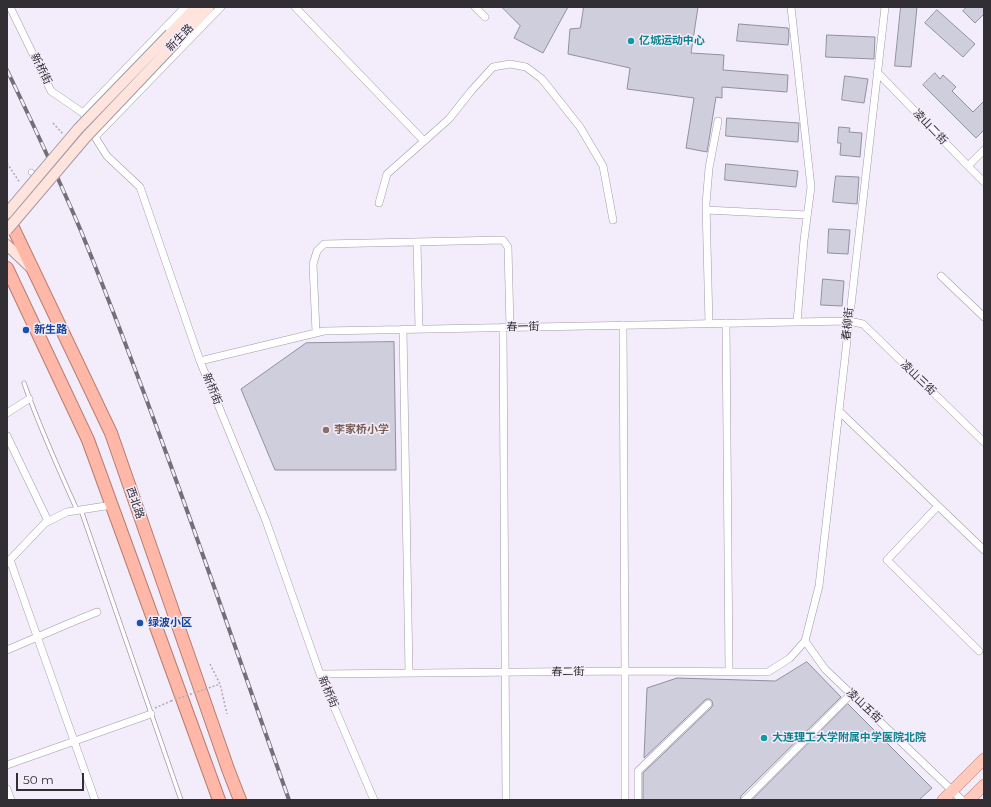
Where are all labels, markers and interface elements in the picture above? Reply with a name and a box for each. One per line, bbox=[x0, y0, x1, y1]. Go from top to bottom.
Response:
street label: 新生路 bbox=[164, 22, 196, 54]
place label: 亿城运动中心 bbox=[639, 34, 705, 48]
marker: 亿城运动中心 bbox=[626, 36, 636, 46]
street label: 新桥街 bbox=[28, 51, 54, 87]
street label: 凌山二街 bbox=[910, 107, 950, 147]
street label: 春柳街 bbox=[840, 307, 856, 341]
street label: 春一街 bbox=[506, 320, 540, 334]
place label: 新生路 bbox=[34, 323, 67, 337]
marker: 新生路 bbox=[21, 325, 31, 335]
street label: 凌山三街 bbox=[898, 358, 938, 398]
street label: 新桥街 bbox=[200, 371, 224, 407]
place label: 李家桥小学 bbox=[334, 423, 389, 437]
marker: 李家桥小学 bbox=[321, 425, 331, 435]
street label: 西北路 bbox=[123, 485, 147, 521]
place label: 绿波小区 bbox=[148, 616, 192, 630]
marker: 绿波小区 bbox=[135, 618, 145, 628]
street label: 春二街 bbox=[551, 665, 585, 679]
street label: 新桥街 bbox=[315, 674, 341, 710]
street label: 凌山五街 bbox=[843, 686, 885, 726]
place label: 大连理工大学附属中学医院北院 bbox=[772, 731, 926, 745]
marker: 大连理工大学附属中学医院北院 bbox=[759, 733, 769, 743]
scale bar bbox=[18, 765, 86, 791]
text: 50 m bbox=[23, 772, 54, 787]

